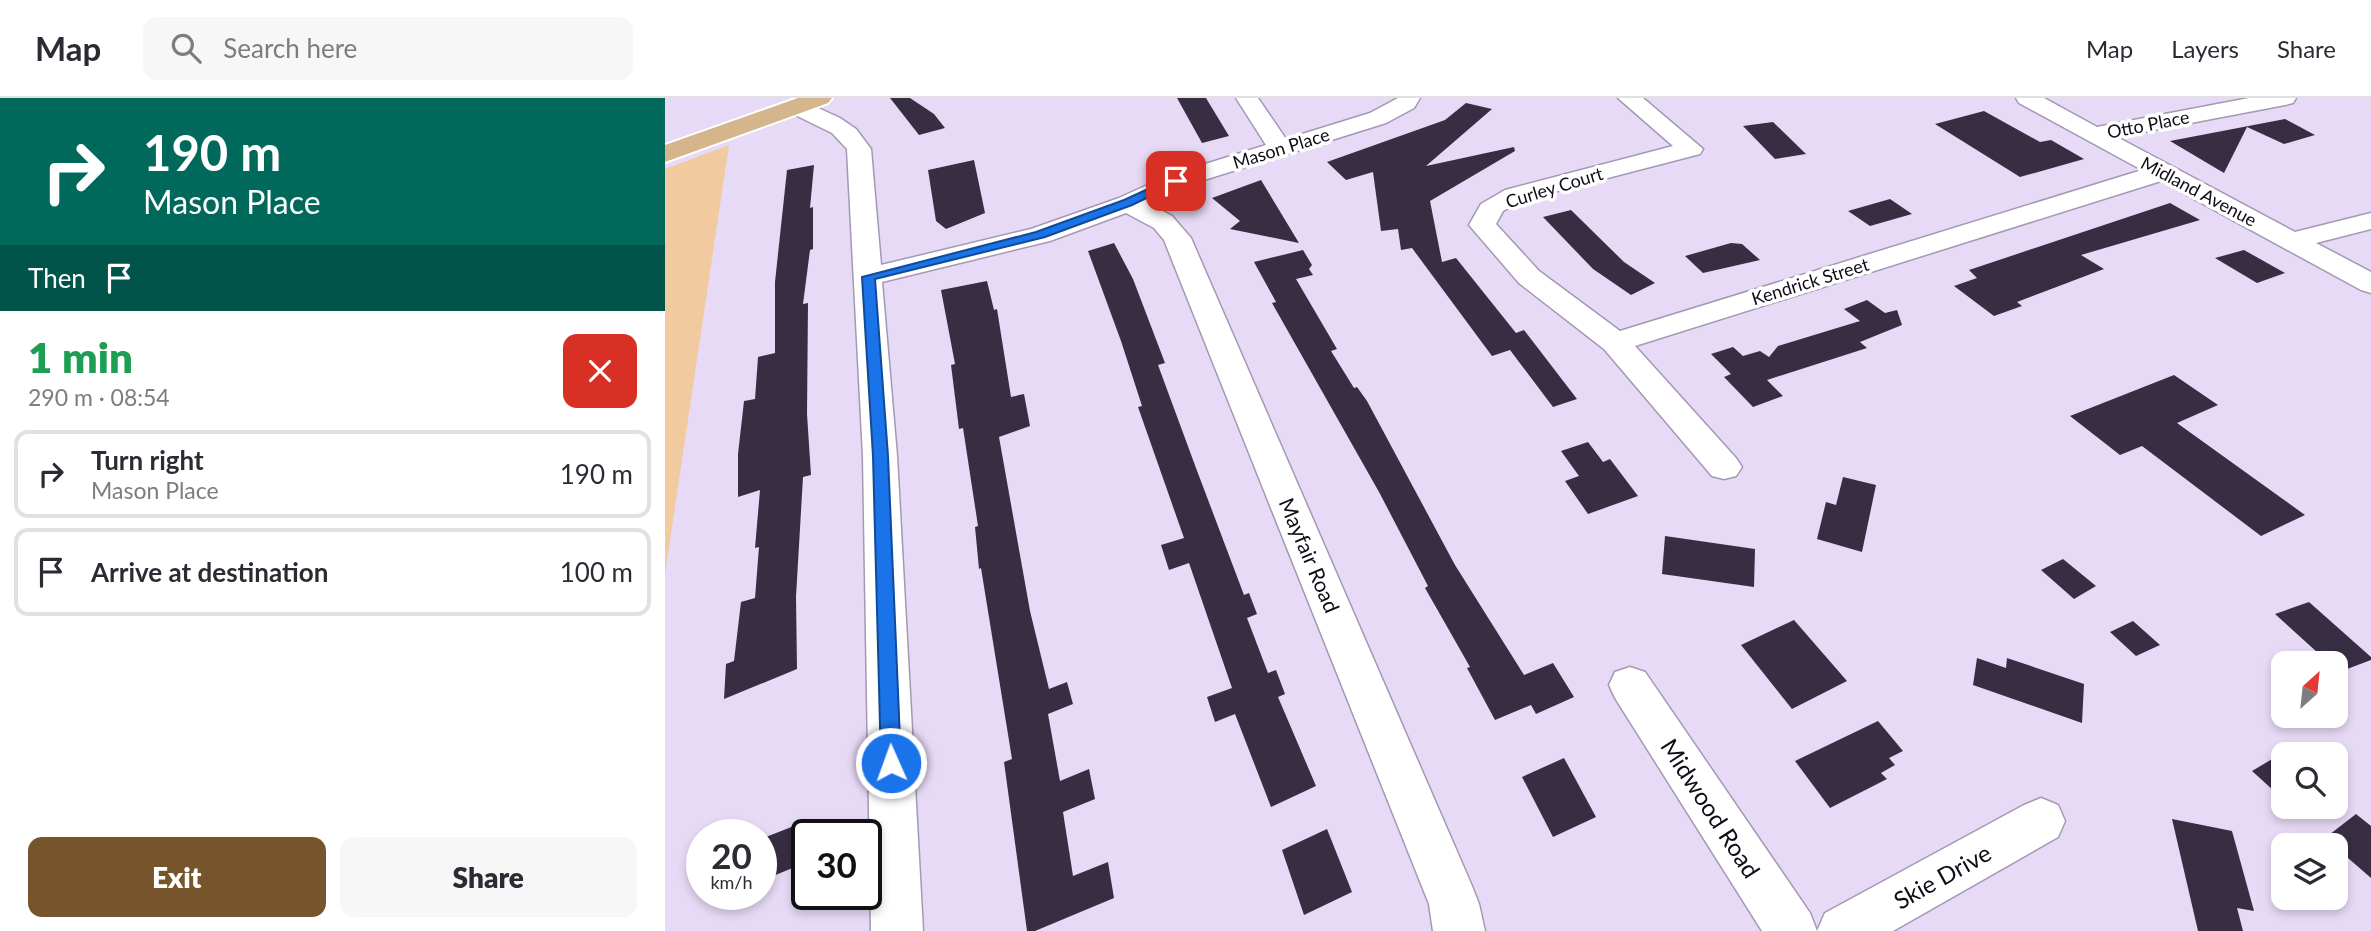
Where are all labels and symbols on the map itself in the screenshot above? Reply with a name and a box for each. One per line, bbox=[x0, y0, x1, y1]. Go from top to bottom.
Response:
street label: Otto Place bbox=[2105, 105, 2191, 143]
street label: Mason Place bbox=[1230, 123, 1332, 173]
pin bbox=[1146, 151, 1206, 211]
street label: Midland Avenue bbox=[2137, 151, 2261, 231]
street label: Curley Court bbox=[1503, 162, 1606, 212]
street label: Kendrick Street bbox=[1749, 253, 1872, 309]
street label: Mayfair Road bbox=[1275, 494, 1345, 616]
north arrow bbox=[2271, 651, 2349, 728]
position arrow bbox=[854, 726, 928, 800]
street label: Midwood Road bbox=[1655, 733, 1767, 883]
speed limit sign: 30 bbox=[791, 819, 882, 910]
street label: Skie Drive bbox=[1888, 837, 1996, 915]

